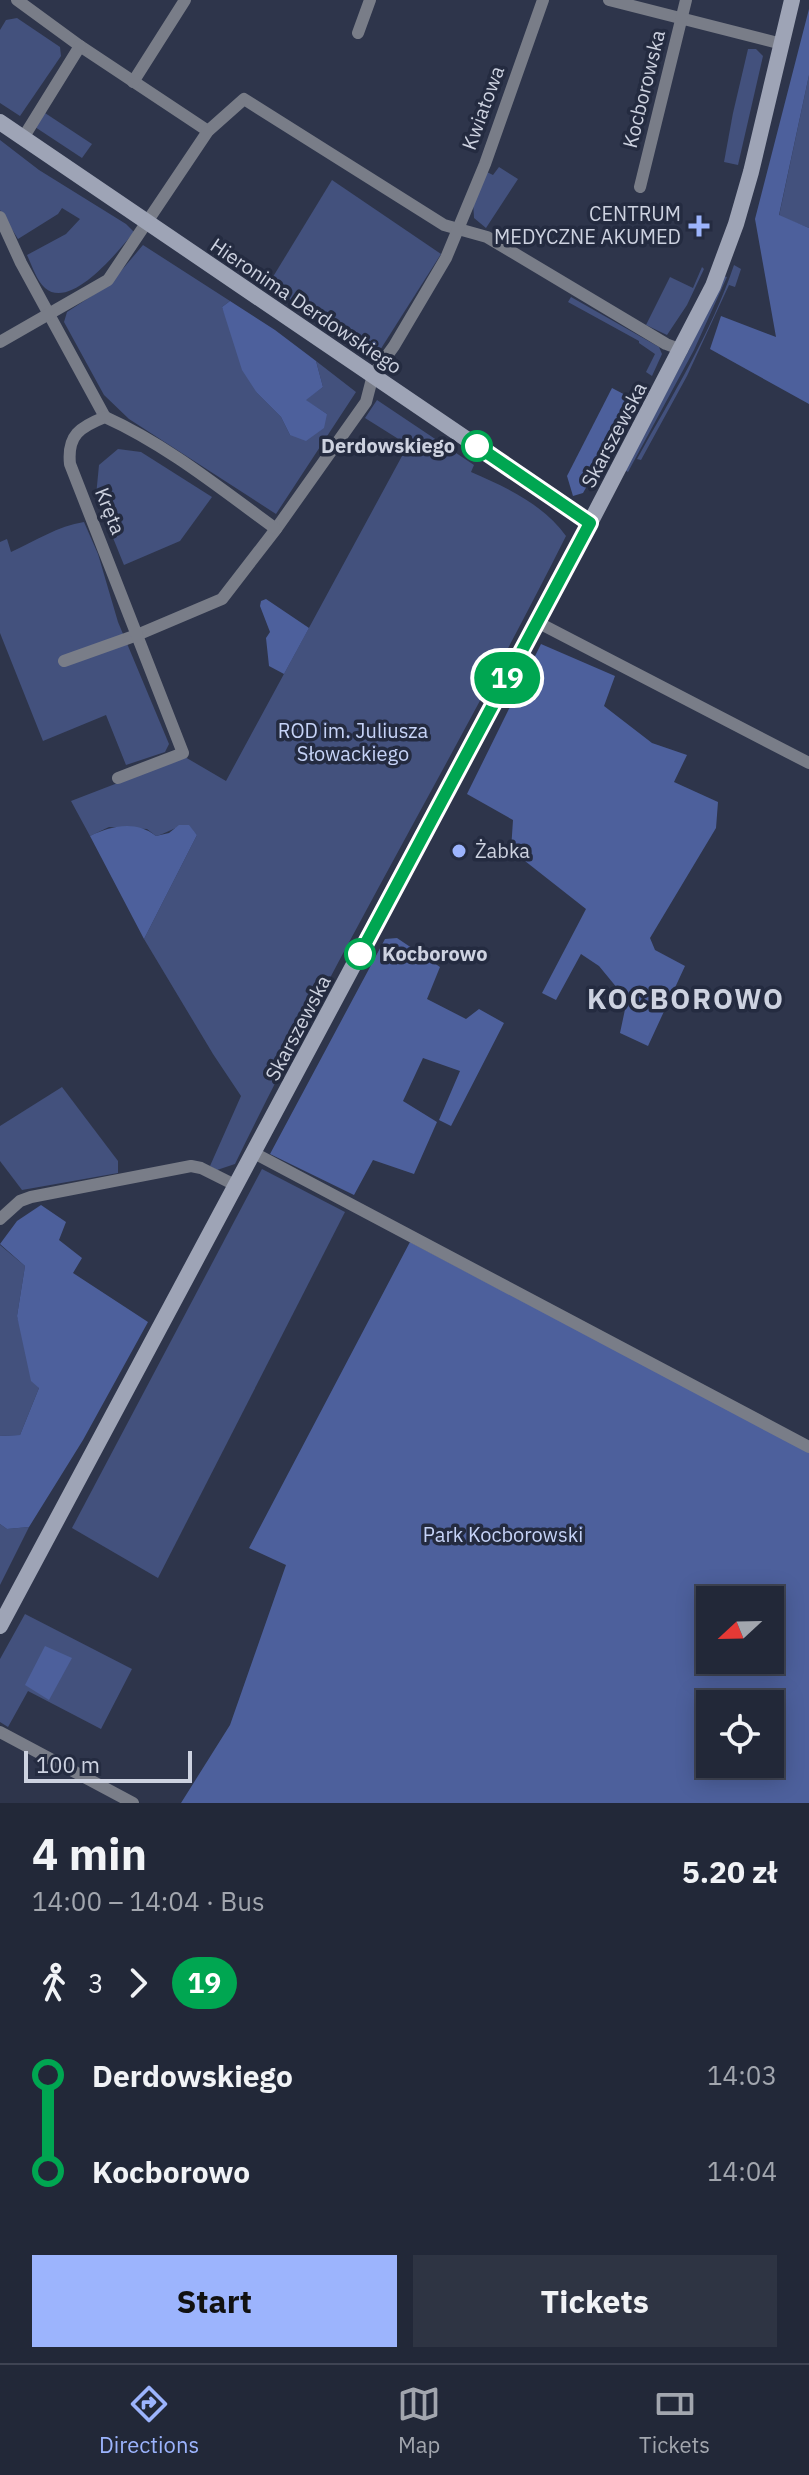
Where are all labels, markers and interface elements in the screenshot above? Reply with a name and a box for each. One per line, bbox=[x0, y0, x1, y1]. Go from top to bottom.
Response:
street label: Kocborowska bbox=[616, 27, 671, 151]
street label: Kwiatowa bbox=[455, 62, 510, 154]
place label: CENTRUM MEDYCZNE AKUMED bbox=[494, 200, 681, 250]
marker: CENTRUM MEDYCZNE AKUMED bbox=[688, 215, 710, 237]
street label: Hieronima Derdowskiego bbox=[205, 231, 407, 380]
street label: Skarszewska bbox=[574, 377, 653, 492]
marker: Derdowskiego bbox=[462, 431, 492, 461]
place label: Derdowskiego bbox=[321, 432, 455, 459]
street label: Kręta bbox=[89, 483, 132, 539]
line badge: 19 bbox=[471, 652, 543, 704]
text: 19 bbox=[490, 659, 524, 696]
park label: ROD im. Juliusza Słowackiego bbox=[278, 717, 429, 767]
place label: Żabka bbox=[475, 837, 530, 864]
marker: Żabka bbox=[450, 842, 468, 860]
marker: Kocborowo bbox=[345, 939, 375, 969]
place label: Kocborowo bbox=[382, 940, 487, 967]
street label: Skarszewska bbox=[258, 970, 337, 1085]
district label: KOCBOROWO bbox=[587, 980, 785, 1017]
park label: Park Kocborowski bbox=[423, 1521, 583, 1548]
north arrow bbox=[696, 1586, 784, 1674]
map controls bbox=[696, 1586, 784, 1778]
button: locate bbox=[696, 1690, 784, 1778]
scale bar bbox=[24, 1747, 192, 1783]
text: 100 m bbox=[36, 1750, 100, 1779]
text: 4 min bbox=[32, 1825, 147, 1882]
text: 5.20 zł bbox=[682, 1852, 777, 1891]
text: 14:00 – 14:04 · Bus bbox=[32, 1884, 265, 1918]
icon: walk bbox=[32, 1961, 76, 2005]
icon: forward bbox=[116, 1961, 160, 2005]
text: 19 bbox=[188, 1964, 221, 2001]
text: 3 bbox=[88, 1966, 104, 2000]
text: Derdowskiego bbox=[92, 2056, 293, 2095]
text: 14:03 bbox=[707, 2058, 777, 2092]
text: Kocborowo bbox=[92, 2152, 250, 2191]
text: 14:04 bbox=[707, 2154, 777, 2188]
button: Start bbox=[32, 2255, 397, 2347]
button: Tickets bbox=[413, 2255, 777, 2347]
tab: Directions bbox=[99, 2382, 199, 2459]
tab: Map bbox=[397, 2382, 441, 2459]
tab: Tickets bbox=[639, 2382, 710, 2459]

